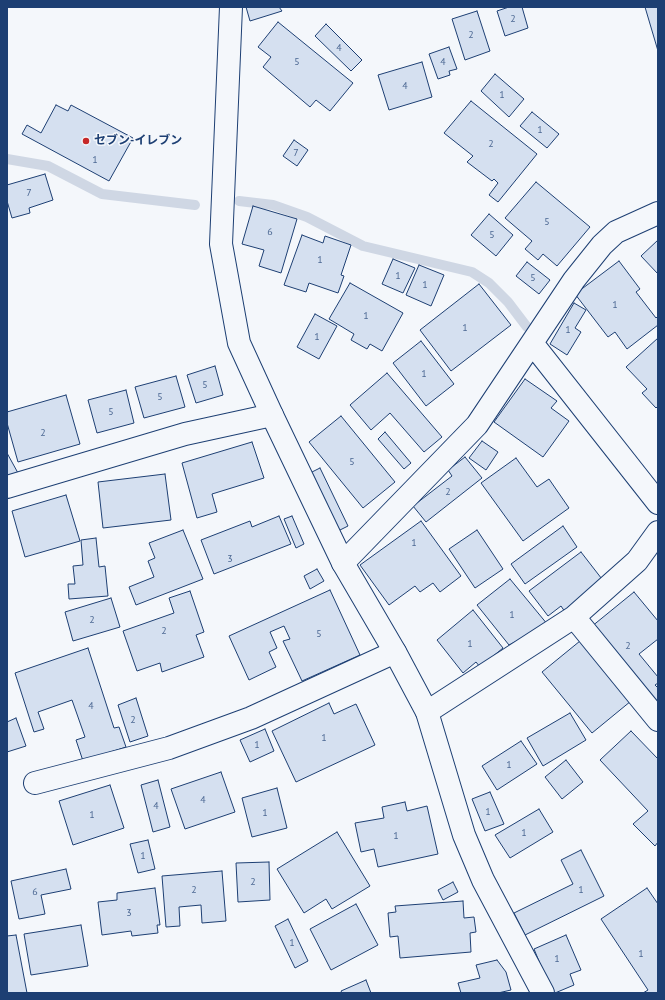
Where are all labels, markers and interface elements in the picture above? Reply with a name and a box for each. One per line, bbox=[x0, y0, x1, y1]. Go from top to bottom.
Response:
house number: 2 bbox=[510, 13, 516, 25]
house number: 2 bbox=[468, 29, 474, 41]
house number: 4 bbox=[336, 42, 342, 54]
house number: 5 bbox=[294, 56, 300, 68]
house number: 4 bbox=[440, 56, 446, 68]
house number: 4 bbox=[402, 80, 408, 92]
house number: 1 bbox=[499, 89, 505, 101]
house number: 1 bbox=[537, 124, 543, 136]
place label: セブン-イレブン bbox=[94, 134, 182, 148]
marker: セブン-イレブン bbox=[81, 136, 91, 146]
house number: 2 bbox=[488, 138, 494, 150]
house number: 7 bbox=[293, 147, 299, 159]
house number: 1 bbox=[92, 154, 98, 166]
house number: 7 bbox=[26, 187, 32, 199]
house number: 5 bbox=[544, 216, 550, 228]
house number: 6 bbox=[267, 226, 273, 238]
house number: 5 bbox=[489, 229, 495, 241]
house number: 1 bbox=[317, 254, 323, 266]
house number: 1 bbox=[395, 270, 401, 282]
house number: 5 bbox=[530, 272, 536, 284]
house number: 1 bbox=[422, 279, 428, 291]
house number: 1 bbox=[612, 299, 618, 311]
house number: 1 bbox=[363, 310, 369, 322]
house number: 1 bbox=[462, 322, 468, 334]
house number: 1 bbox=[565, 324, 571, 336]
house number: 1 bbox=[314, 331, 320, 343]
house number: 1 bbox=[421, 368, 427, 380]
house number: 5 bbox=[202, 379, 208, 391]
house number: 5 bbox=[157, 391, 163, 403]
house number: 5 bbox=[108, 406, 114, 418]
house number: 2 bbox=[40, 427, 46, 439]
house number: 5 bbox=[349, 456, 355, 468]
house number: 2 bbox=[445, 486, 451, 498]
house number: 1 bbox=[411, 537, 417, 549]
house number: 3 bbox=[227, 553, 233, 565]
house number: 1 bbox=[509, 609, 515, 621]
house number: 2 bbox=[89, 614, 95, 626]
house number: 2 bbox=[161, 625, 167, 637]
house number: 5 bbox=[316, 628, 322, 640]
house number: 1 bbox=[467, 638, 473, 650]
house number: 2 bbox=[625, 640, 631, 652]
house number: 4 bbox=[88, 700, 94, 712]
house number: 2 bbox=[130, 714, 136, 726]
house number: 1 bbox=[321, 732, 327, 744]
house number: 1 bbox=[254, 739, 260, 751]
house number: 1 bbox=[506, 759, 512, 771]
house number: 4 bbox=[200, 794, 206, 806]
house number: 4 bbox=[153, 800, 159, 812]
house number: 1 bbox=[485, 806, 491, 818]
house number: 1 bbox=[262, 807, 268, 819]
house number: 1 bbox=[89, 809, 95, 821]
house number: 1 bbox=[521, 827, 527, 839]
house number: 1 bbox=[393, 830, 399, 842]
house number: 1 bbox=[140, 850, 146, 862]
house number: 2 bbox=[250, 876, 256, 888]
house number: 2 bbox=[191, 884, 197, 896]
house number: 1 bbox=[578, 884, 584, 896]
house number: 6 bbox=[32, 886, 38, 898]
house number: 3 bbox=[126, 907, 132, 919]
house number: 1 bbox=[289, 937, 295, 949]
house number: 1 bbox=[638, 948, 644, 960]
house number: 1 bbox=[554, 953, 560, 965]

